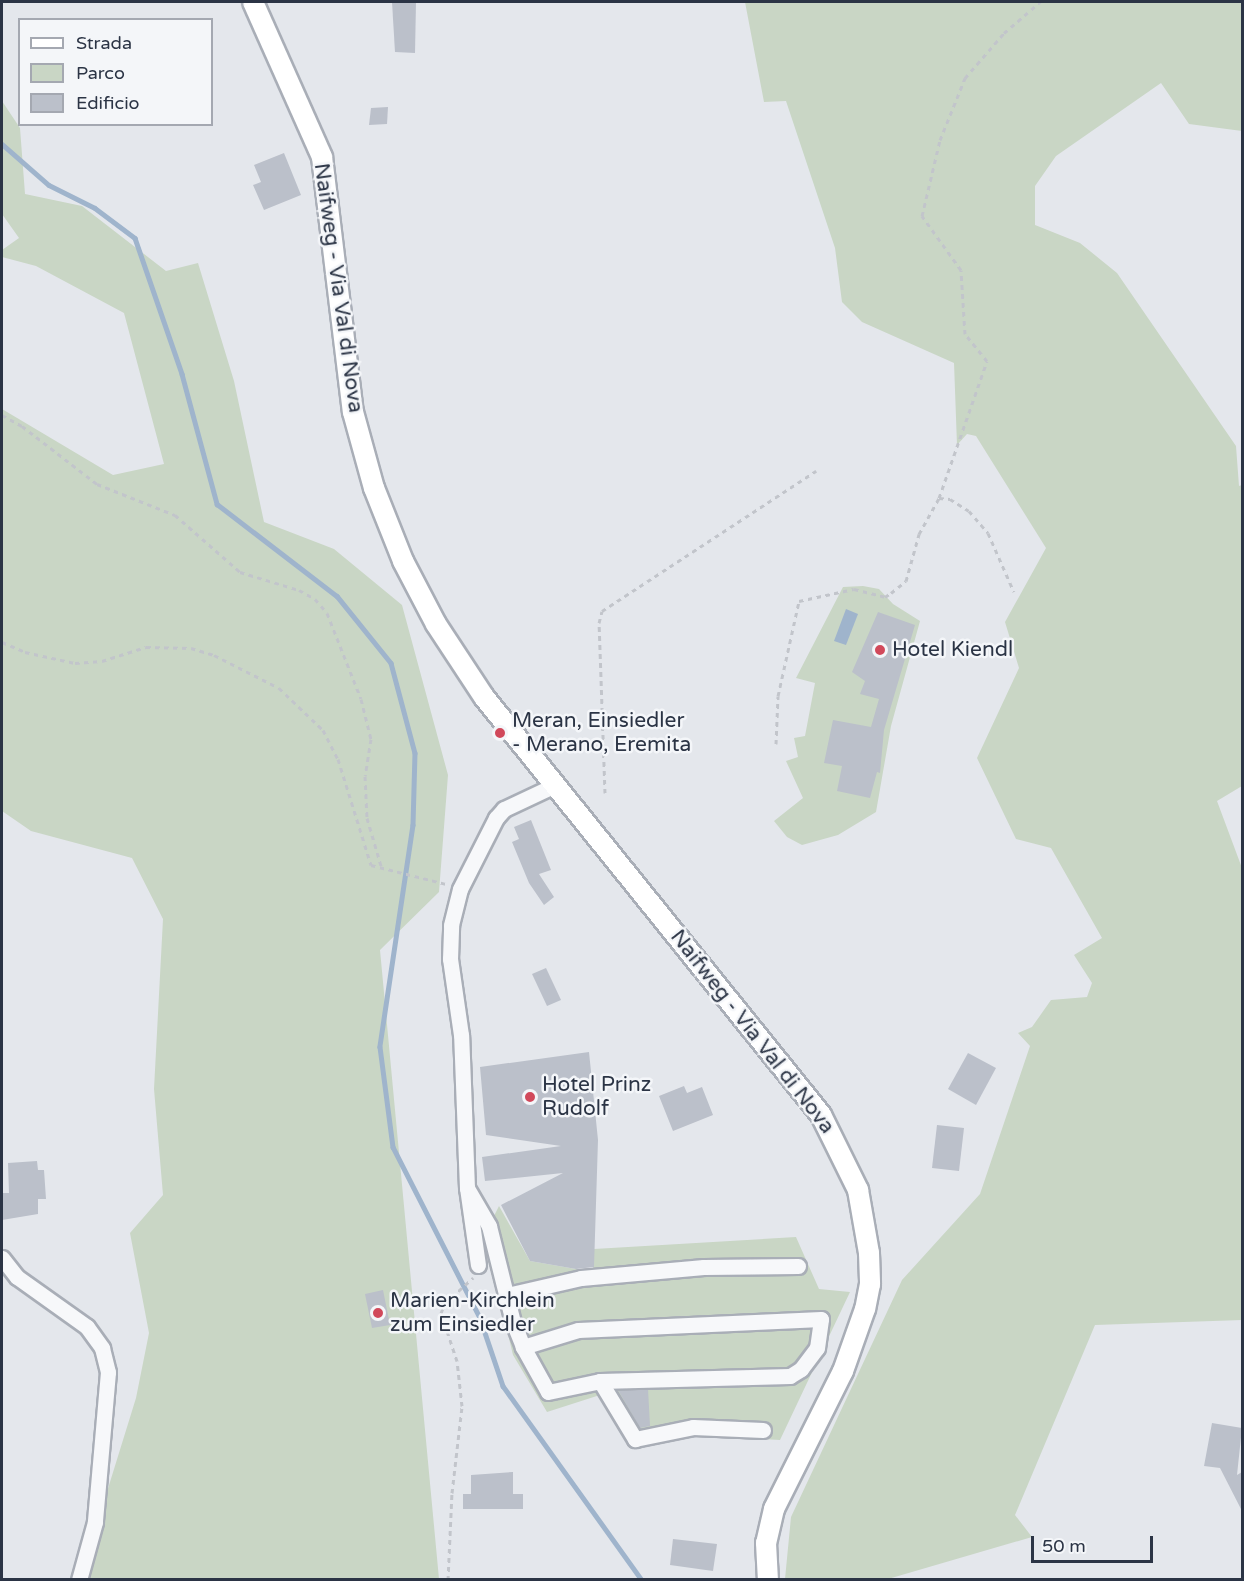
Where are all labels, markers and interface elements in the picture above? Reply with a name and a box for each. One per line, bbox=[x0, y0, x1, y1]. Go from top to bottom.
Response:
legend bbox=[18, 18, 213, 126]
text: Strada bbox=[76, 32, 132, 54]
text: Parco bbox=[76, 62, 125, 84]
text: Edificio bbox=[76, 92, 140, 114]
street label: Naifweg - Via Val di Nova bbox=[308, 162, 368, 414]
place label: Hotel Kiendl bbox=[892, 637, 1013, 663]
marker: Hotel Kiendl bbox=[873, 643, 887, 657]
place label: Meran, Einsiedler - Merano, Eremita bbox=[512, 708, 691, 758]
marker: Meran, Einsiedler - Merano, Eremita bbox=[493, 726, 507, 740]
street label: Naifweg - Via Val di Nova bbox=[665, 925, 839, 1139]
place label: Hotel Prinz Rudolf bbox=[542, 1072, 651, 1122]
marker: Hotel Prinz Rudolf bbox=[523, 1090, 537, 1104]
place label: Marien-Kirchlein zum Einsiedler bbox=[390, 1288, 555, 1338]
marker: Marien-Kirchlein zum Einsiedler bbox=[371, 1306, 385, 1320]
scale bar bbox=[1034, 1524, 1156, 1562]
text: 50 m bbox=[1042, 1535, 1086, 1557]

